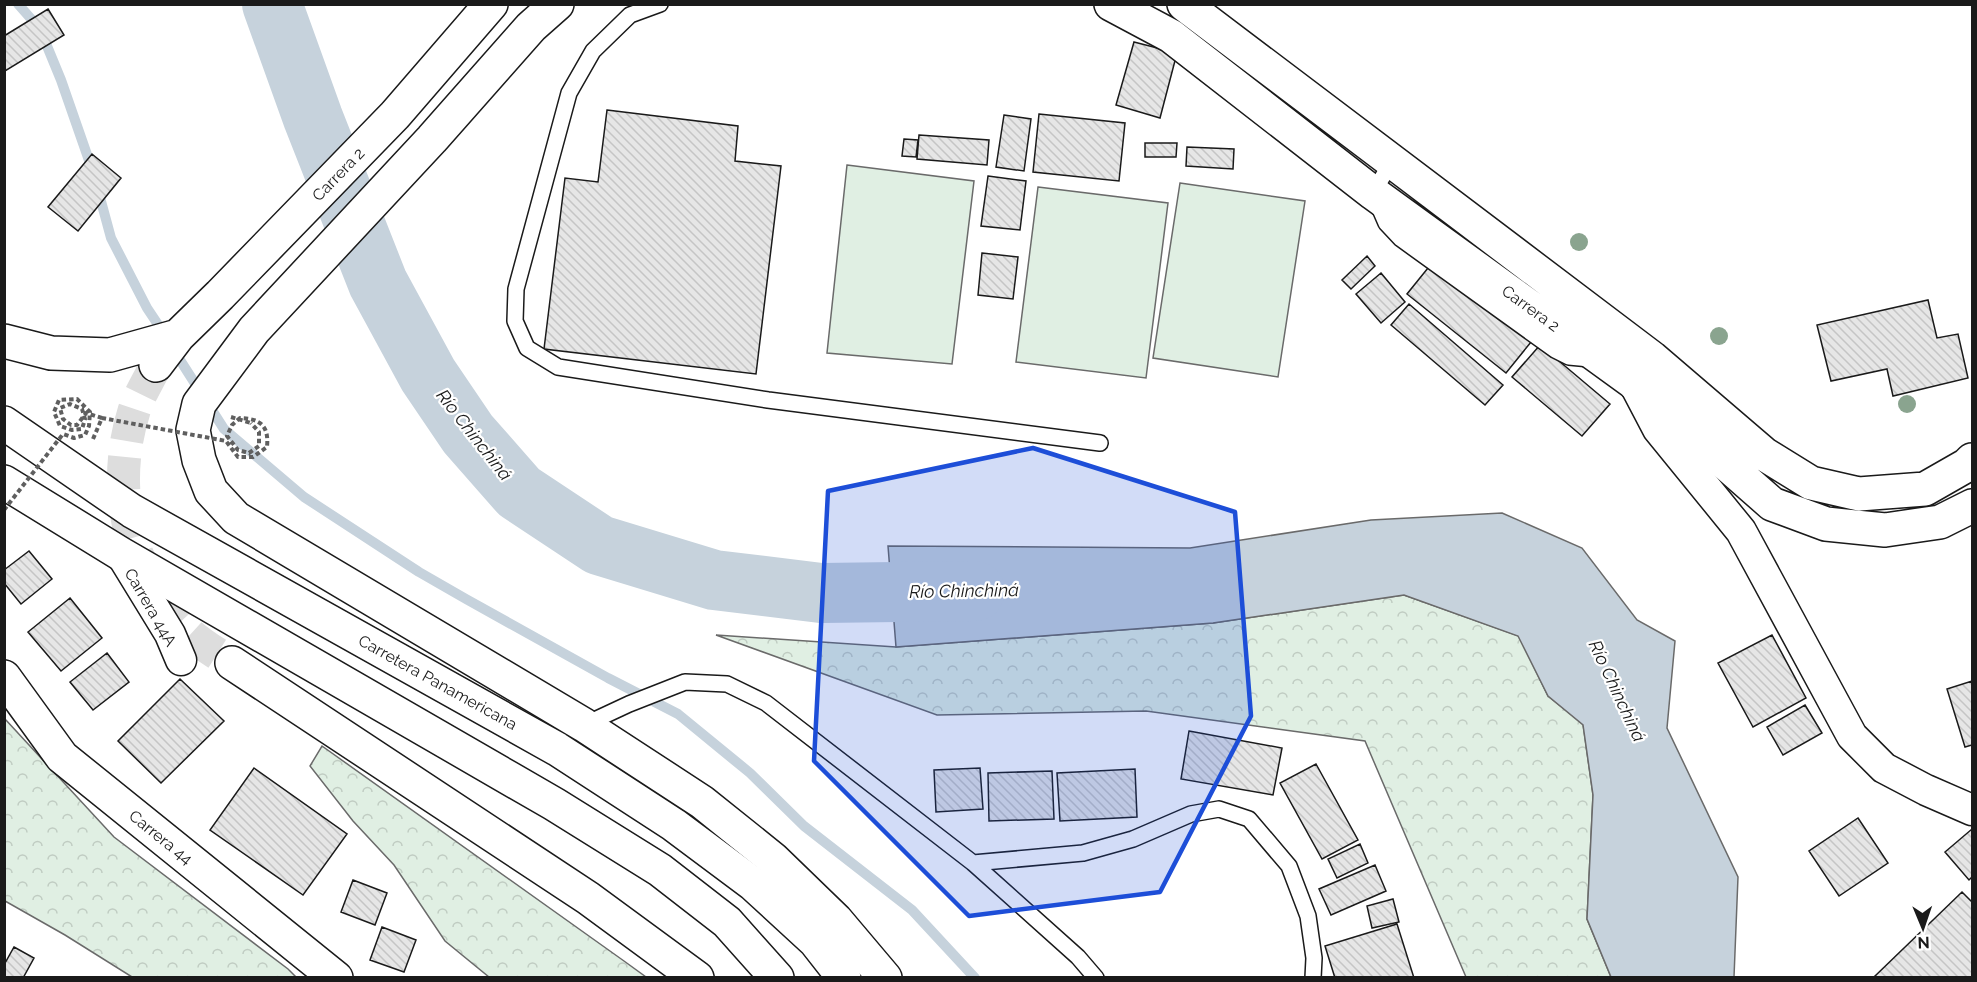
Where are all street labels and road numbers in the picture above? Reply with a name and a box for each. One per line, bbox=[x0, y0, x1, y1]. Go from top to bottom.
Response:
street label: Carrera 2 bbox=[308, 144, 368, 205]
street label: Carrera 2 bbox=[1498, 281, 1563, 336]
street label: Carrera 44A bbox=[121, 565, 181, 650]
street label: Carretera Panamericana bbox=[355, 631, 520, 734]
street label: Carrera 44 bbox=[125, 806, 196, 869]

